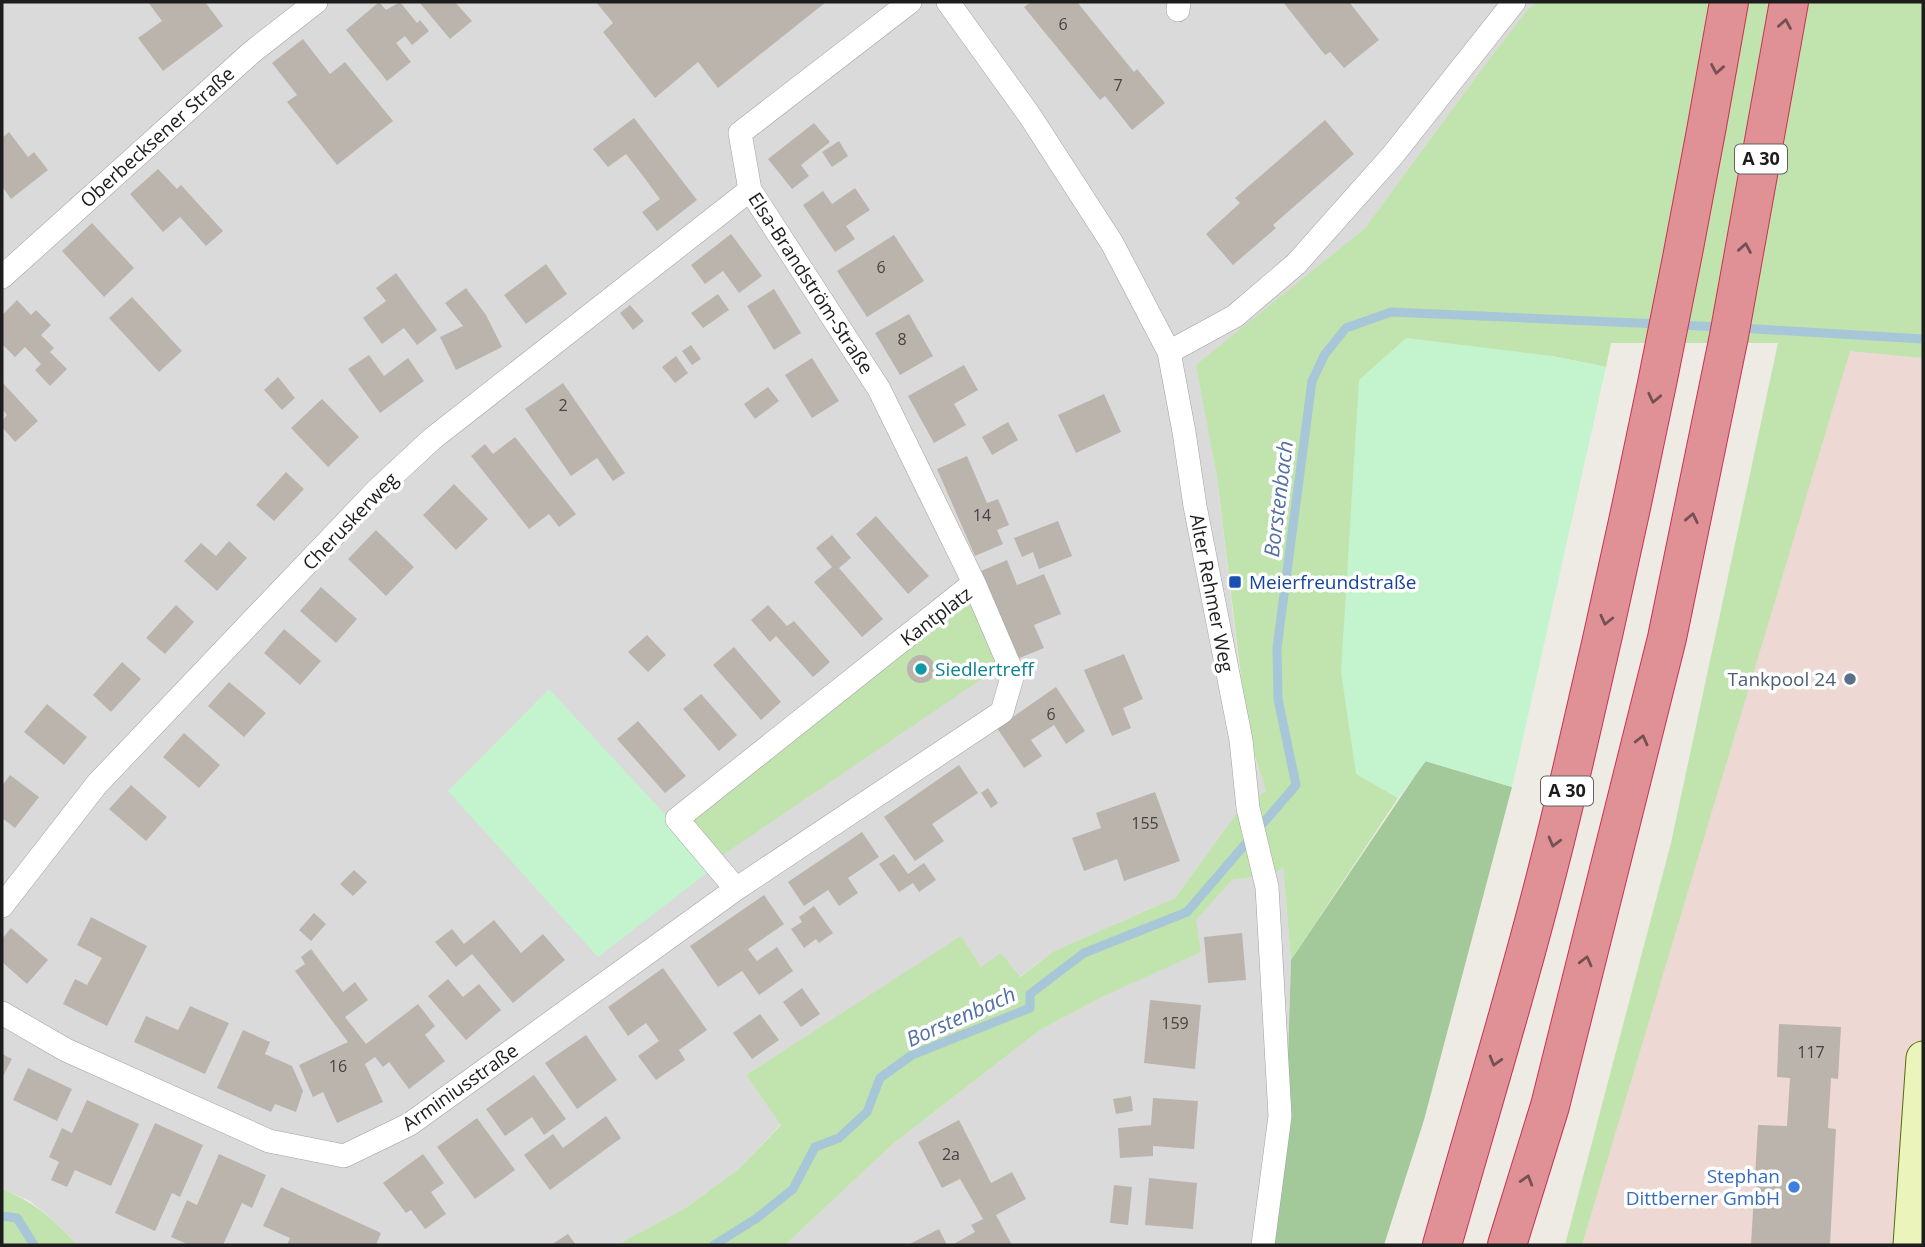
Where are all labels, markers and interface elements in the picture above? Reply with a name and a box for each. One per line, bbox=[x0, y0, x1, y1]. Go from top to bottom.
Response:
house number: 6 bbox=[1058, 13, 1068, 35]
one-way arrow bbox=[1777, 18, 1792, 30]
street label: Oberbecksener Straße bbox=[74, 61, 240, 213]
one-way arrow bbox=[1710, 63, 1725, 75]
house number: 7 bbox=[1113, 74, 1123, 96]
road number: A 30 bbox=[1735, 144, 1787, 174]
street label: Elsa-Brandström-Straße bbox=[742, 187, 880, 379]
one-way arrow bbox=[1737, 242, 1752, 254]
house number: 6 bbox=[876, 256, 886, 278]
house number: 8 bbox=[897, 328, 907, 350]
one-way arrow bbox=[1648, 392, 1663, 404]
house number: 2 bbox=[558, 394, 568, 416]
water label: Borstenbach bbox=[1257, 439, 1299, 559]
street label: Cheruskerweg bbox=[297, 466, 403, 576]
house number: 14 bbox=[973, 504, 991, 526]
street label: Alter Rehmer Weg bbox=[1184, 512, 1240, 674]
one-way arrow bbox=[1684, 512, 1699, 524]
place label: Meierfreundstraße bbox=[1249, 569, 1416, 595]
marker: Meierfreundstraße bbox=[1227, 574, 1243, 590]
street label: Kantplatz bbox=[895, 581, 977, 651]
one-way arrow bbox=[1600, 614, 1614, 626]
place label: Siedlertreff bbox=[935, 656, 1035, 682]
marker: Siedlertreff bbox=[913, 661, 929, 677]
place label: Tankpool 24 bbox=[1727, 666, 1836, 692]
marker: Tankpool 24 bbox=[1842, 671, 1858, 687]
house number: 6 bbox=[1046, 703, 1056, 725]
one-way arrow bbox=[1634, 734, 1648, 746]
road number: A 30 bbox=[1541, 776, 1593, 806]
house number: 155 bbox=[1131, 812, 1159, 834]
one-way arrow bbox=[1548, 835, 1562, 847]
one-way arrow bbox=[1578, 955, 1592, 967]
water label: Borstenbach bbox=[902, 980, 1020, 1053]
house number: 159 bbox=[1161, 1012, 1189, 1034]
street label: Arminiusstraße bbox=[397, 1037, 523, 1137]
house number: 117 bbox=[1797, 1041, 1825, 1063]
house number: 16 bbox=[329, 1055, 347, 1077]
one-way arrow bbox=[1488, 1055, 1503, 1067]
house number: 2a bbox=[942, 1143, 960, 1165]
place label: Stephan Dittberner GmbH bbox=[1626, 1163, 1780, 1211]
one-way arrow bbox=[1518, 1174, 1533, 1186]
marker: Stephan Dittberner GmbH bbox=[1786, 1179, 1802, 1195]

